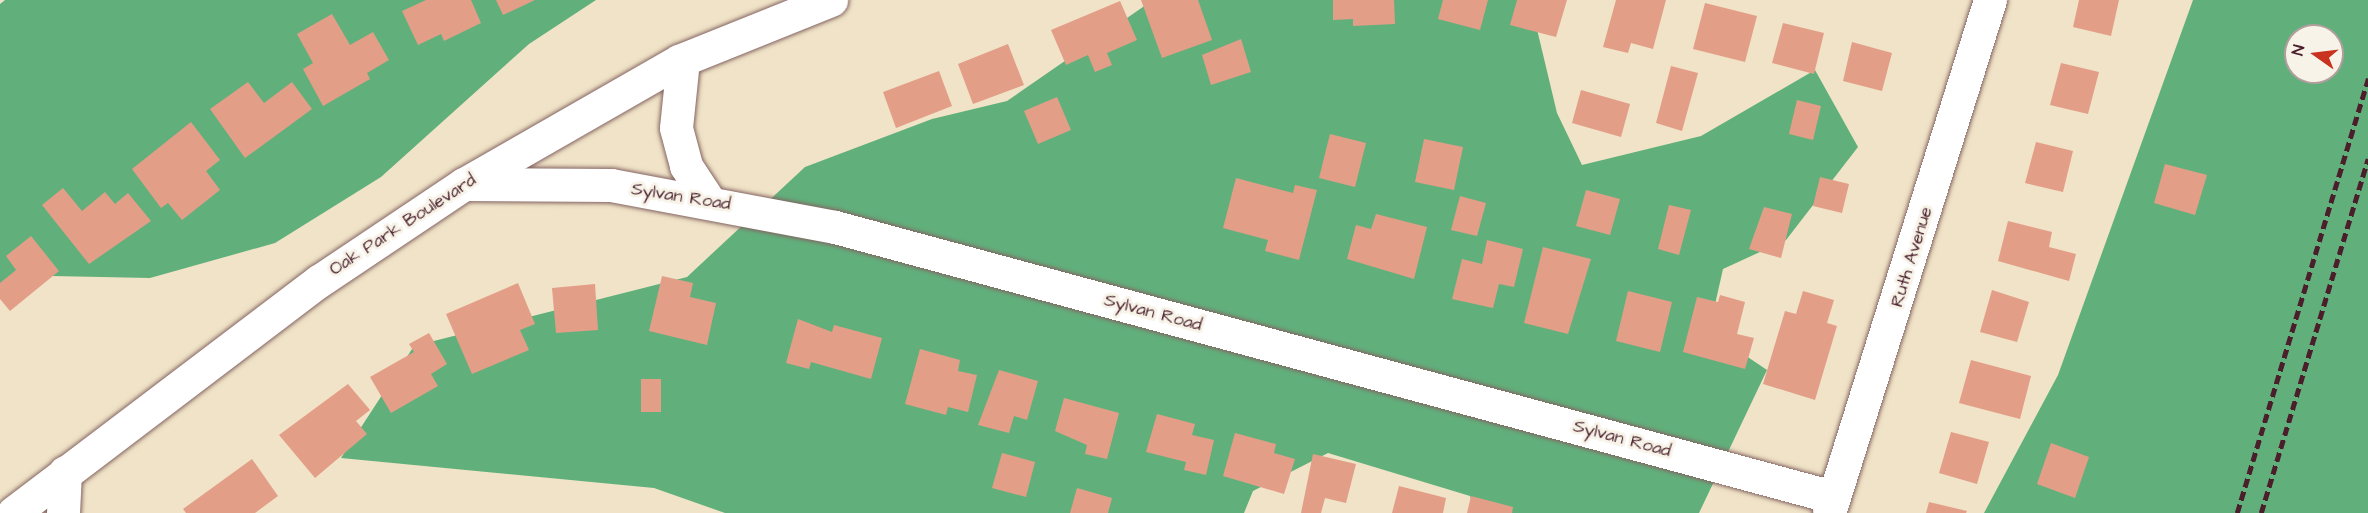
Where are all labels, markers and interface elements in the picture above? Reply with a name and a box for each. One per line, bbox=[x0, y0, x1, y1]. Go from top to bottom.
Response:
north arrow bbox=[2284, 24, 2344, 84]
text: N bbox=[2287, 43, 2310, 58]
street label: Oak Park Boulevard bbox=[326, 169, 480, 281]
street label: Sylvan Road bbox=[630, 178, 732, 216]
street label: Ruth Avenue bbox=[1886, 204, 1938, 310]
street label: Sylvan Road bbox=[1102, 290, 1204, 336]
street label: Sylvan Road bbox=[1571, 416, 1673, 462]

